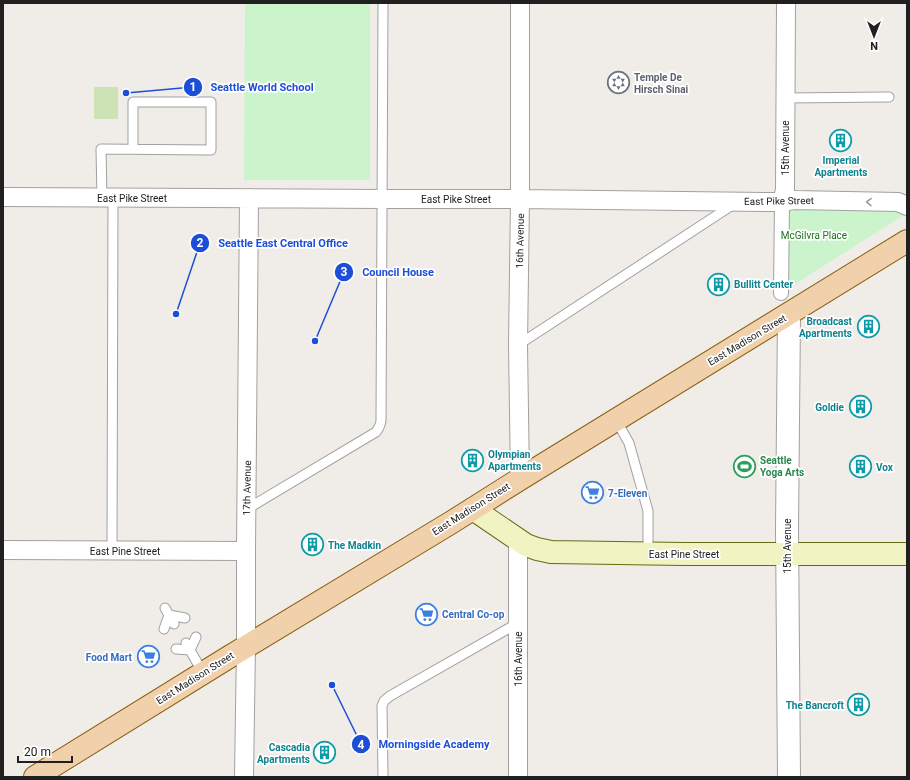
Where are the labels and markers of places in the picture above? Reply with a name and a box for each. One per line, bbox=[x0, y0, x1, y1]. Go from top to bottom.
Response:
synagogue icon: Temple De Hirsch Sinai bbox=[605, 70, 631, 96]
place label: Temple De Hirsch Sinai bbox=[634, 72, 689, 95]
callout: Seattle World School bbox=[183, 75, 322, 98]
building icon: Imperial Apartments bbox=[828, 127, 854, 153]
place label: Imperial Apartments bbox=[814, 155, 868, 178]
callout: Seattle East Central Office bbox=[190, 231, 356, 254]
callout: Council House bbox=[334, 260, 442, 283]
building icon: Bullitt Center bbox=[705, 271, 731, 297]
place label: Bullitt Center bbox=[734, 279, 794, 290]
building icon: Broadcast Apartments bbox=[855, 314, 881, 340]
place label: Broadcast Apartments bbox=[799, 316, 853, 339]
building icon: Goldie bbox=[847, 394, 873, 420]
place label: Goldie bbox=[815, 402, 845, 413]
building icon: Olympian Apartments bbox=[459, 447, 485, 473]
place label: Olympian Apartments bbox=[488, 449, 541, 472]
sports icon: Seattle Yoga Arts bbox=[731, 453, 757, 479]
building icon: Vox bbox=[847, 454, 873, 480]
place label: Seattle Yoga Arts bbox=[760, 455, 804, 478]
place label: Vox bbox=[876, 462, 894, 473]
supermarket icon: 7-Eleven bbox=[579, 480, 605, 506]
place label: 7-Eleven bbox=[608, 488, 648, 499]
building icon: The Madkin bbox=[299, 532, 325, 558]
place label: The Madkin bbox=[328, 540, 381, 551]
supermarket icon: Central Co-op bbox=[414, 601, 440, 627]
place label: Central Co-op bbox=[442, 609, 505, 620]
supermarket icon: Food Mart bbox=[135, 644, 161, 670]
place label: Food Mart bbox=[86, 652, 133, 663]
building icon: The Bancroft bbox=[846, 692, 872, 718]
place label: The Bancroft bbox=[786, 700, 845, 711]
callout: Morningside Academy bbox=[351, 733, 498, 756]
building icon: Cascadia Apartments bbox=[312, 740, 338, 766]
place label: Cascadia Apartments bbox=[257, 742, 311, 765]

